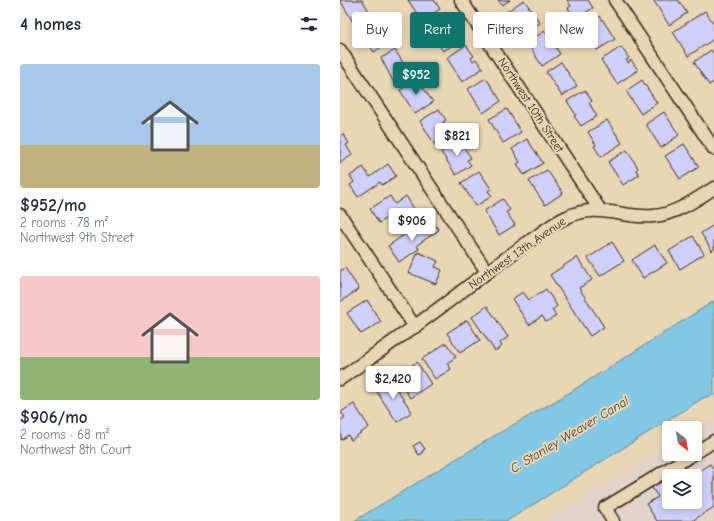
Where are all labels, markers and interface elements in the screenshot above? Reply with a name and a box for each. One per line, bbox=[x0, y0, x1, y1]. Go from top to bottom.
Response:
chip: Buy bbox=[352, 12, 402, 48]
chip: Rent bbox=[410, 12, 465, 48]
chip: Filters bbox=[473, 12, 537, 48]
chip: New bbox=[545, 12, 598, 48]
icon: filters bbox=[298, 13, 320, 35]
text: 4 homes bbox=[20, 15, 81, 34]
street label: Northwest 10th Street bbox=[495, 55, 567, 156]
pin: $952 bbox=[392, 62, 440, 96]
text: $952 bbox=[402, 67, 430, 82]
icon: home bbox=[134, 90, 206, 162]
pin: $821 bbox=[433, 123, 481, 157]
text: $821 bbox=[444, 128, 470, 143]
text: $952/mo bbox=[20, 196, 86, 215]
pin: $906 bbox=[388, 208, 436, 242]
text: $906 bbox=[398, 213, 426, 228]
street label: Northwest 13th Avenue bbox=[466, 214, 568, 292]
text: 2 rooms · 78 m² bbox=[20, 215, 108, 230]
text: Northwest 9th Street bbox=[20, 230, 133, 245]
icon: home bbox=[134, 302, 206, 374]
pin: $2,420 bbox=[360, 366, 426, 400]
text: $2,420 bbox=[375, 371, 411, 386]
water label: C. Stanley Weaver Canal bbox=[507, 393, 631, 476]
text: $906/mo bbox=[20, 408, 88, 427]
north arrow bbox=[662, 421, 702, 461]
map controls bbox=[662, 421, 702, 509]
text: 2 rooms · 68 m² bbox=[20, 427, 109, 442]
text: Northwest 8th Court bbox=[20, 442, 131, 457]
button: layers bbox=[662, 469, 702, 509]

